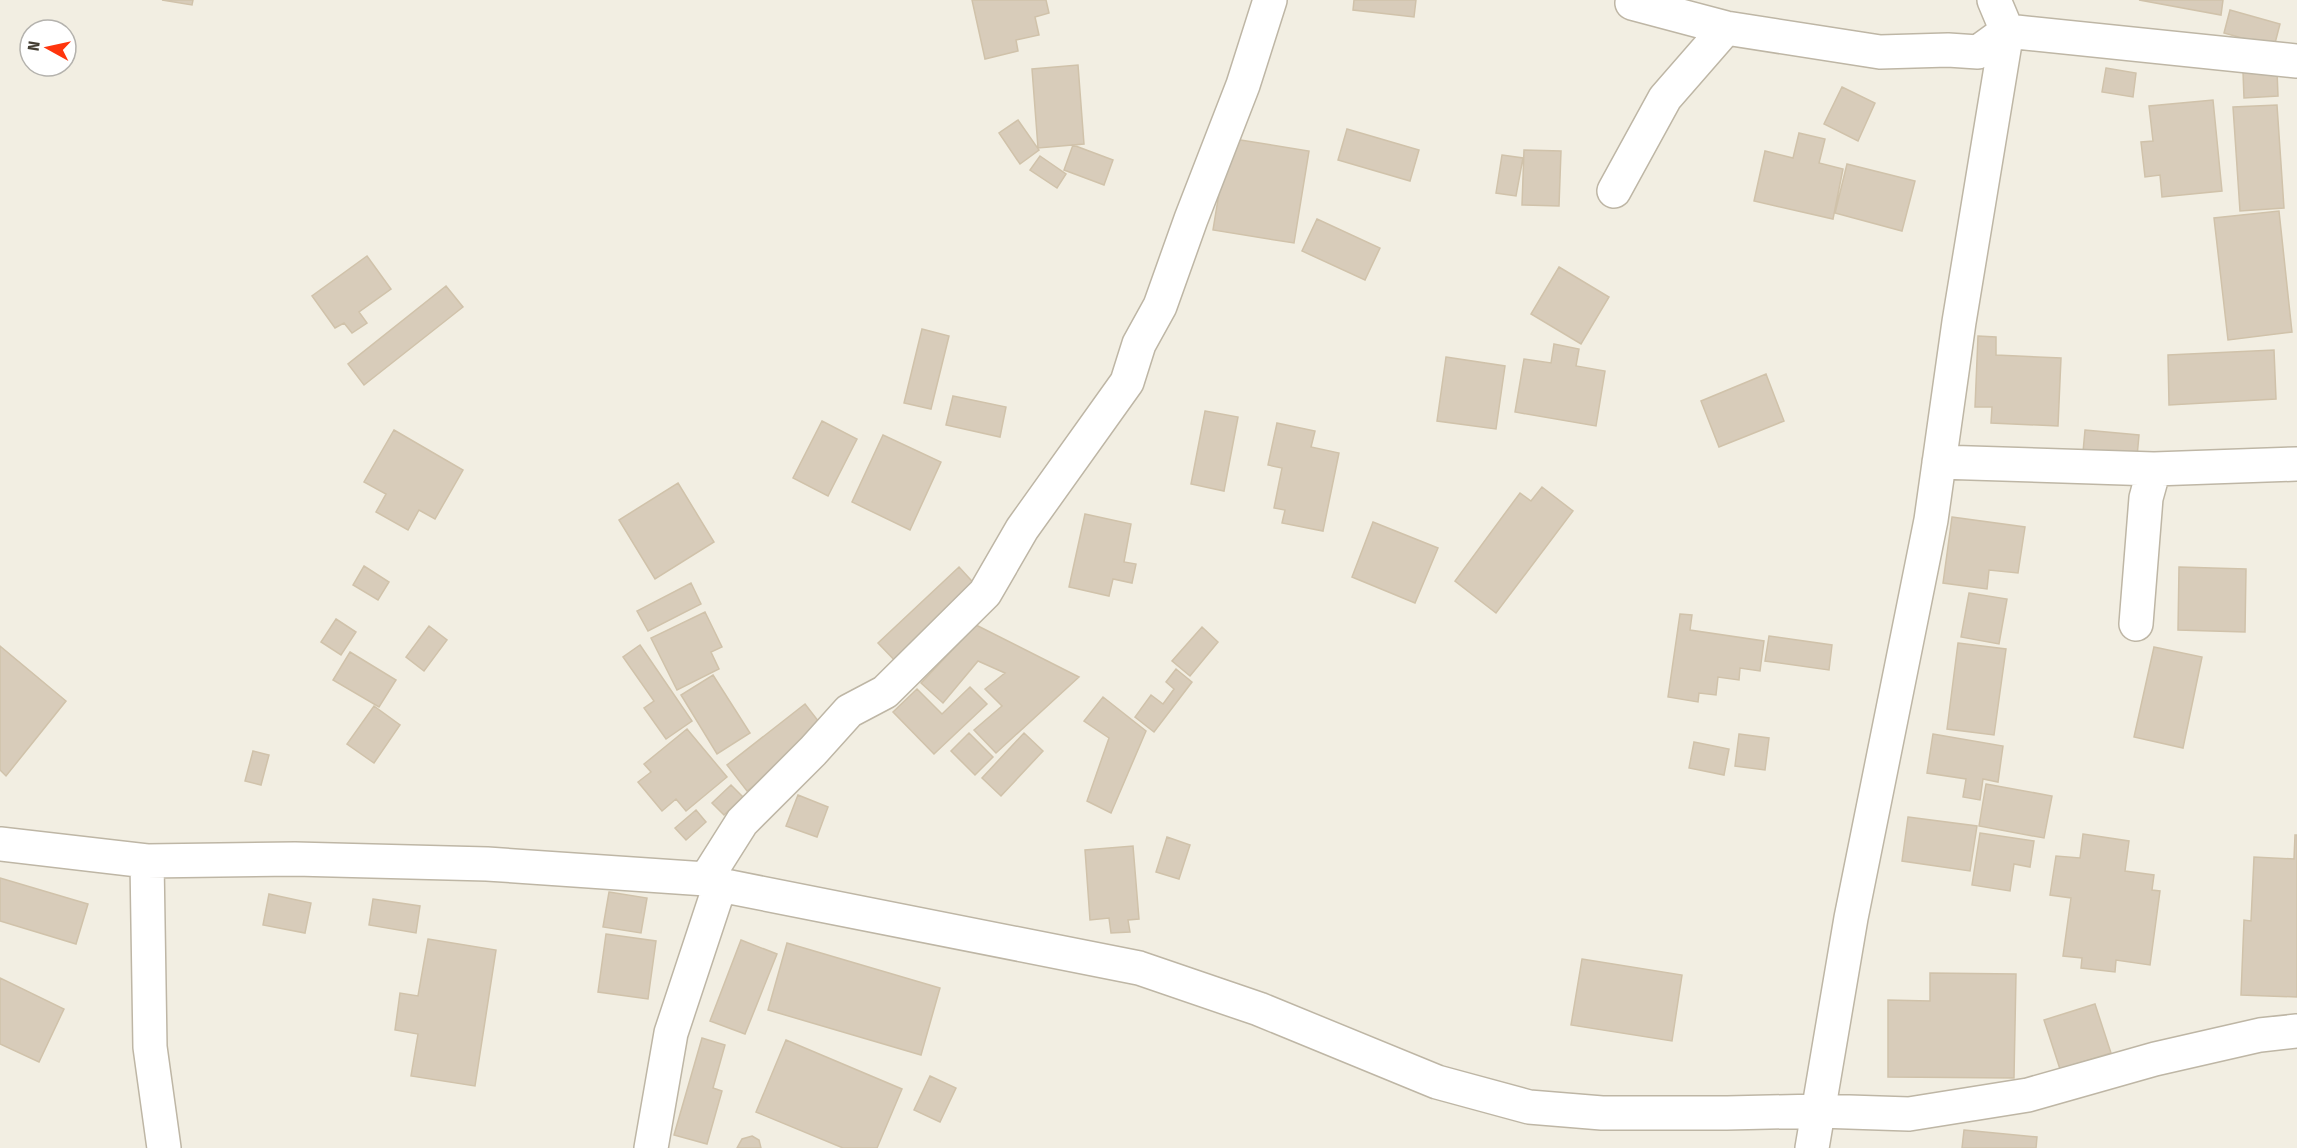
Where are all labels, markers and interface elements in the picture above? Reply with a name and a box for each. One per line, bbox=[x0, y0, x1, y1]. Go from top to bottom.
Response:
north arrow bbox=[18, 18, 78, 78]
text: N bbox=[24, 40, 44, 52]

